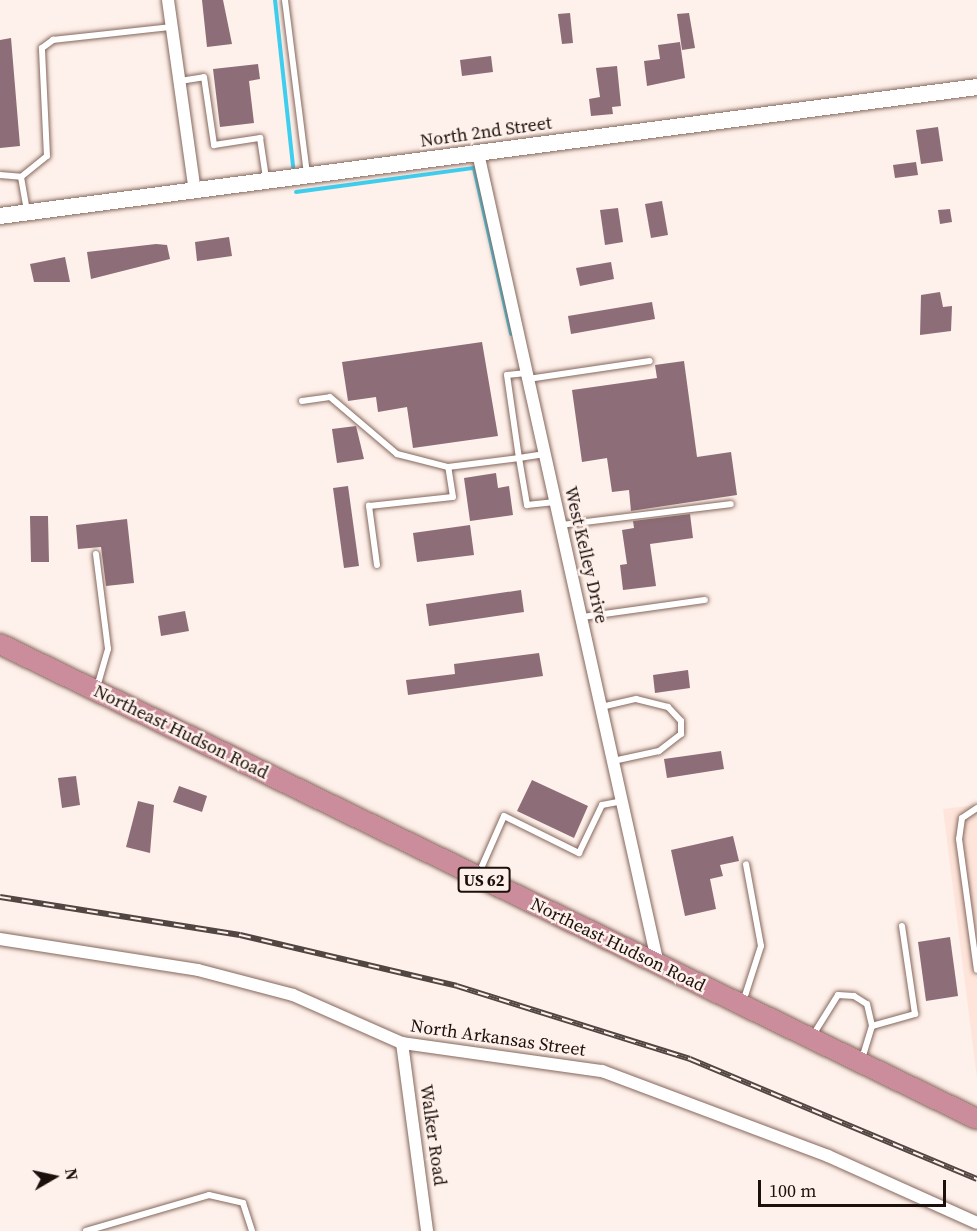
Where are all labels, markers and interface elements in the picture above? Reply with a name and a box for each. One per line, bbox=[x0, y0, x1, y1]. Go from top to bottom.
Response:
street label: North 2nd Street bbox=[419, 112, 553, 152]
street label: West Kelley Drive bbox=[560, 484, 612, 626]
street label: Northeast Hudson Road bbox=[90, 680, 272, 784]
road number: US 62 bbox=[457, 867, 511, 893]
street label: Northeast Hudson Road bbox=[527, 893, 709, 997]
street label: North Arkansas Street bbox=[409, 1015, 587, 1061]
street label: Walker Road bbox=[415, 1083, 451, 1187]
north arrow bbox=[24, 1147, 84, 1207]
text: N bbox=[60, 1167, 84, 1182]
scale bar bbox=[761, 1168, 948, 1206]
text: 100 m bbox=[769, 1178, 816, 1203]

